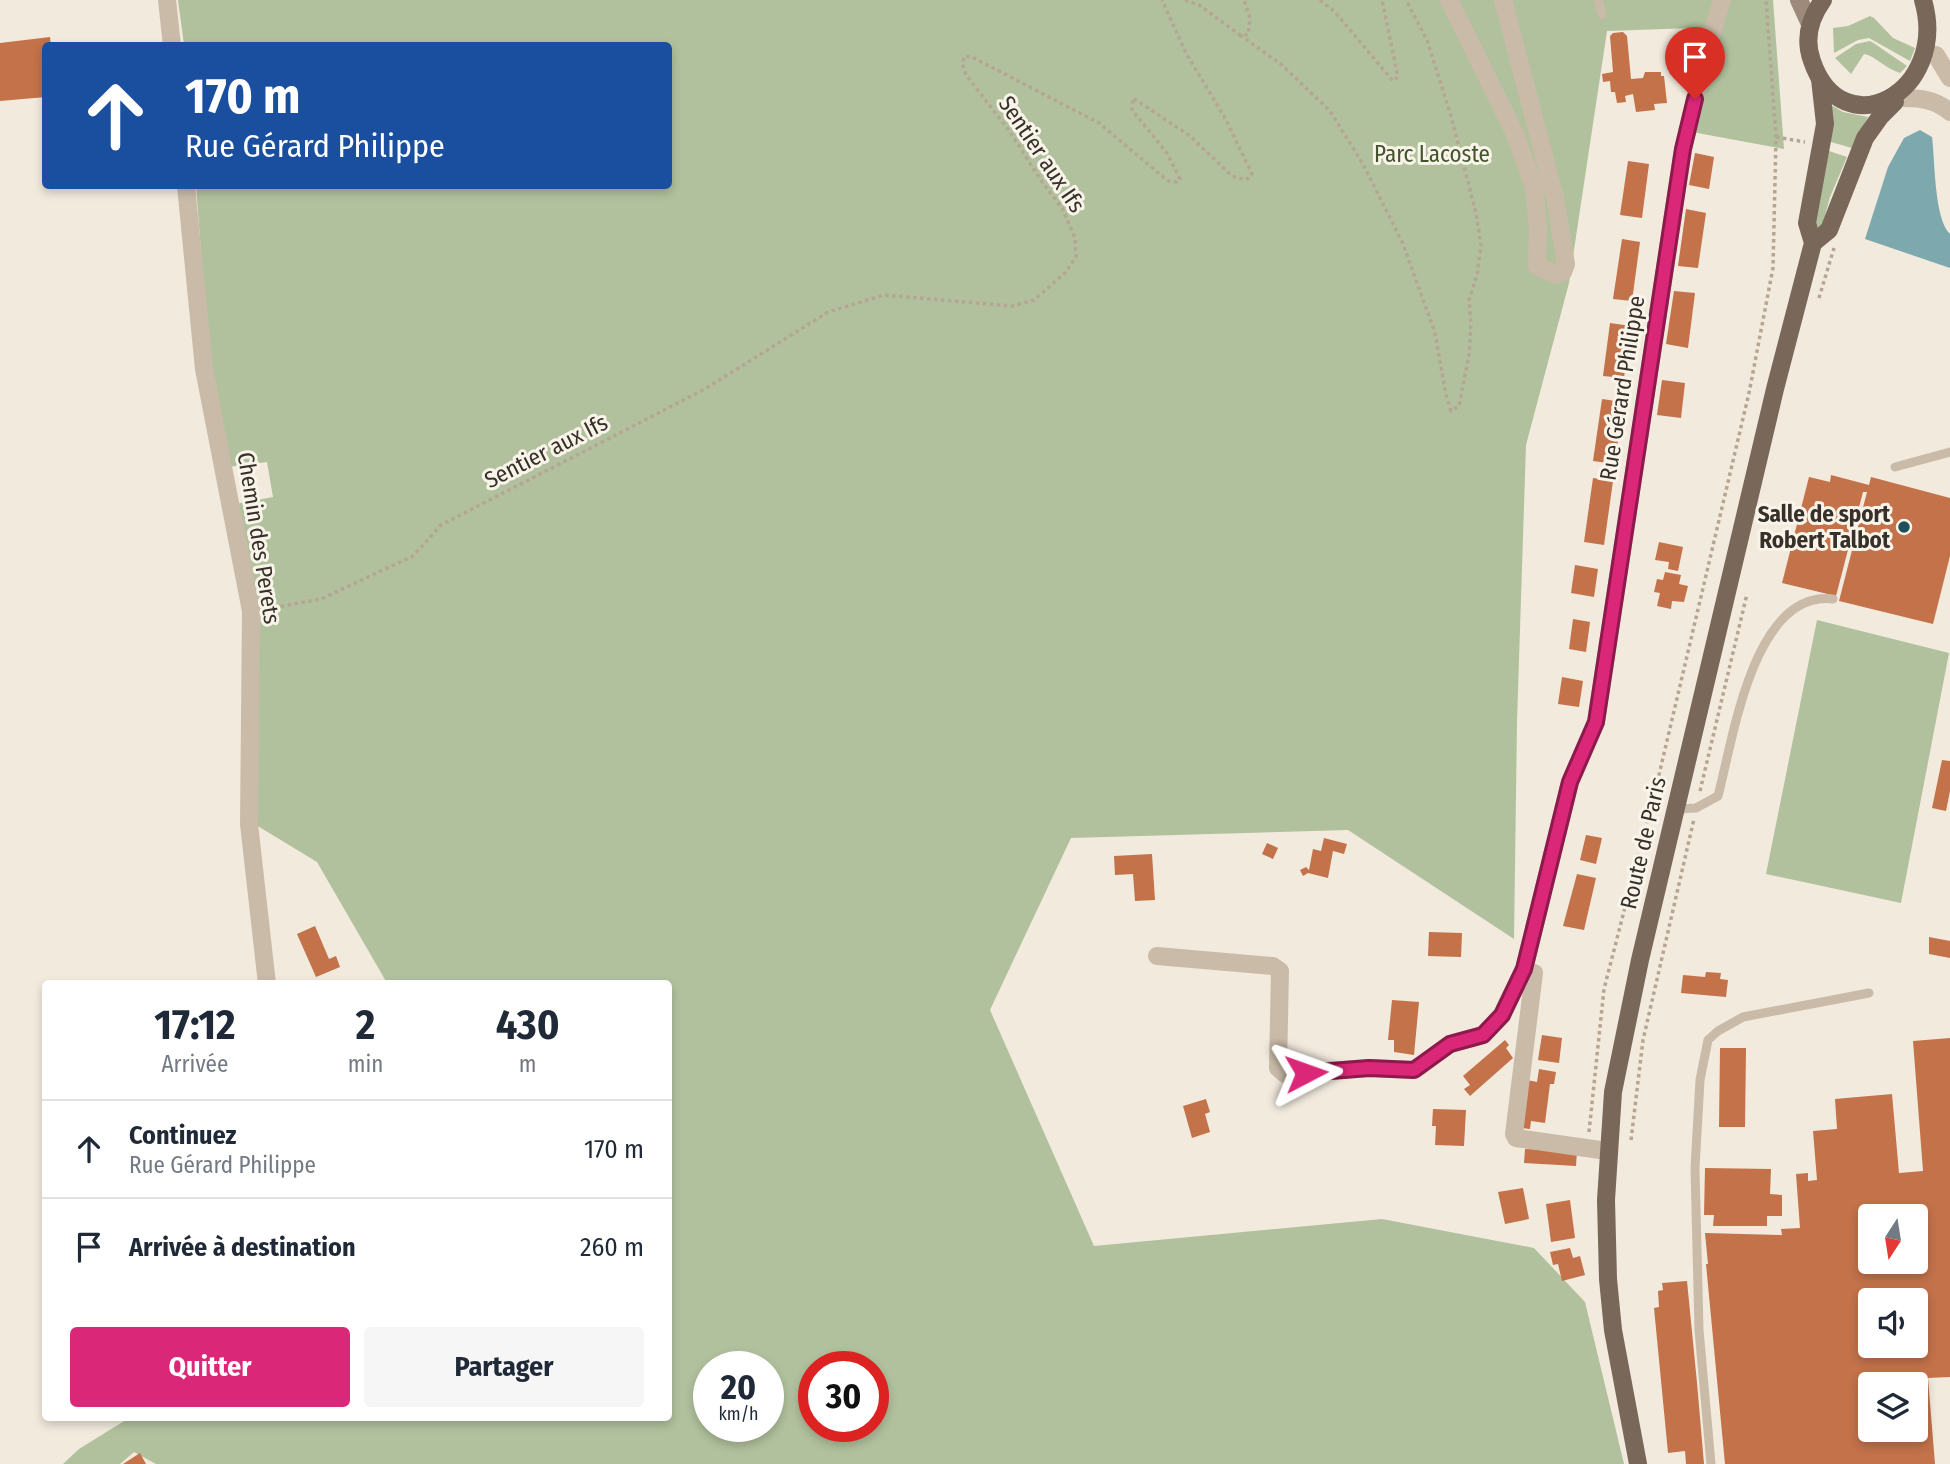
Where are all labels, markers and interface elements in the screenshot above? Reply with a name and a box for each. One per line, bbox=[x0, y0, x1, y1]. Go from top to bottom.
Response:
pin bbox=[1665, 27, 1725, 99]
icon: arrive bbox=[1676, 38, 1714, 76]
text: 170 m bbox=[185, 67, 301, 126]
icon: ahead bbox=[70, 70, 161, 161]
street label: Sentier aux Ifs bbox=[993, 90, 1091, 218]
text: Rue Gérard Philippe bbox=[185, 127, 445, 165]
park label: Parc Lacoste bbox=[1374, 140, 1490, 168]
street label: Rue Gérard Philippe bbox=[1594, 294, 1650, 482]
street label: Sentier aux Ifs bbox=[480, 408, 612, 494]
street label: Chemin des Perets bbox=[232, 450, 286, 626]
place label: Salle de sport Robert Talbot bbox=[1758, 500, 1891, 554]
marker: Salle de sport Robert Talbot bbox=[1896, 519, 1912, 535]
street label: Route de Paris bbox=[1614, 774, 1672, 912]
text: 17:12 bbox=[154, 1000, 235, 1050]
text: 2 bbox=[356, 1000, 375, 1050]
text: 430 bbox=[496, 1000, 560, 1050]
position arrow bbox=[1269, 1036, 1343, 1110]
text: Arrivée bbox=[161, 1050, 228, 1078]
text: min bbox=[348, 1050, 383, 1078]
text: m bbox=[519, 1050, 537, 1078]
text: Continuez bbox=[129, 1120, 236, 1151]
icon: ahead bbox=[70, 1130, 108, 1168]
text: 170 m bbox=[584, 1134, 644, 1165]
text: Rue Gérard Philippe bbox=[129, 1151, 316, 1179]
north arrow bbox=[1858, 1204, 1928, 1274]
map controls bbox=[1858, 1204, 1928, 1442]
icon: arrive bbox=[70, 1228, 108, 1266]
text: Arrivée à destination bbox=[129, 1232, 356, 1263]
text: 260 m bbox=[580, 1232, 644, 1263]
button: sound bbox=[1858, 1288, 1928, 1358]
button: Quitter bbox=[70, 1327, 350, 1407]
button: Partager bbox=[364, 1327, 644, 1407]
speed limit sign: 30 bbox=[798, 1351, 889, 1442]
text: 20 bbox=[721, 1366, 756, 1408]
button: layers bbox=[1858, 1372, 1928, 1442]
text: km/h bbox=[718, 1403, 759, 1425]

